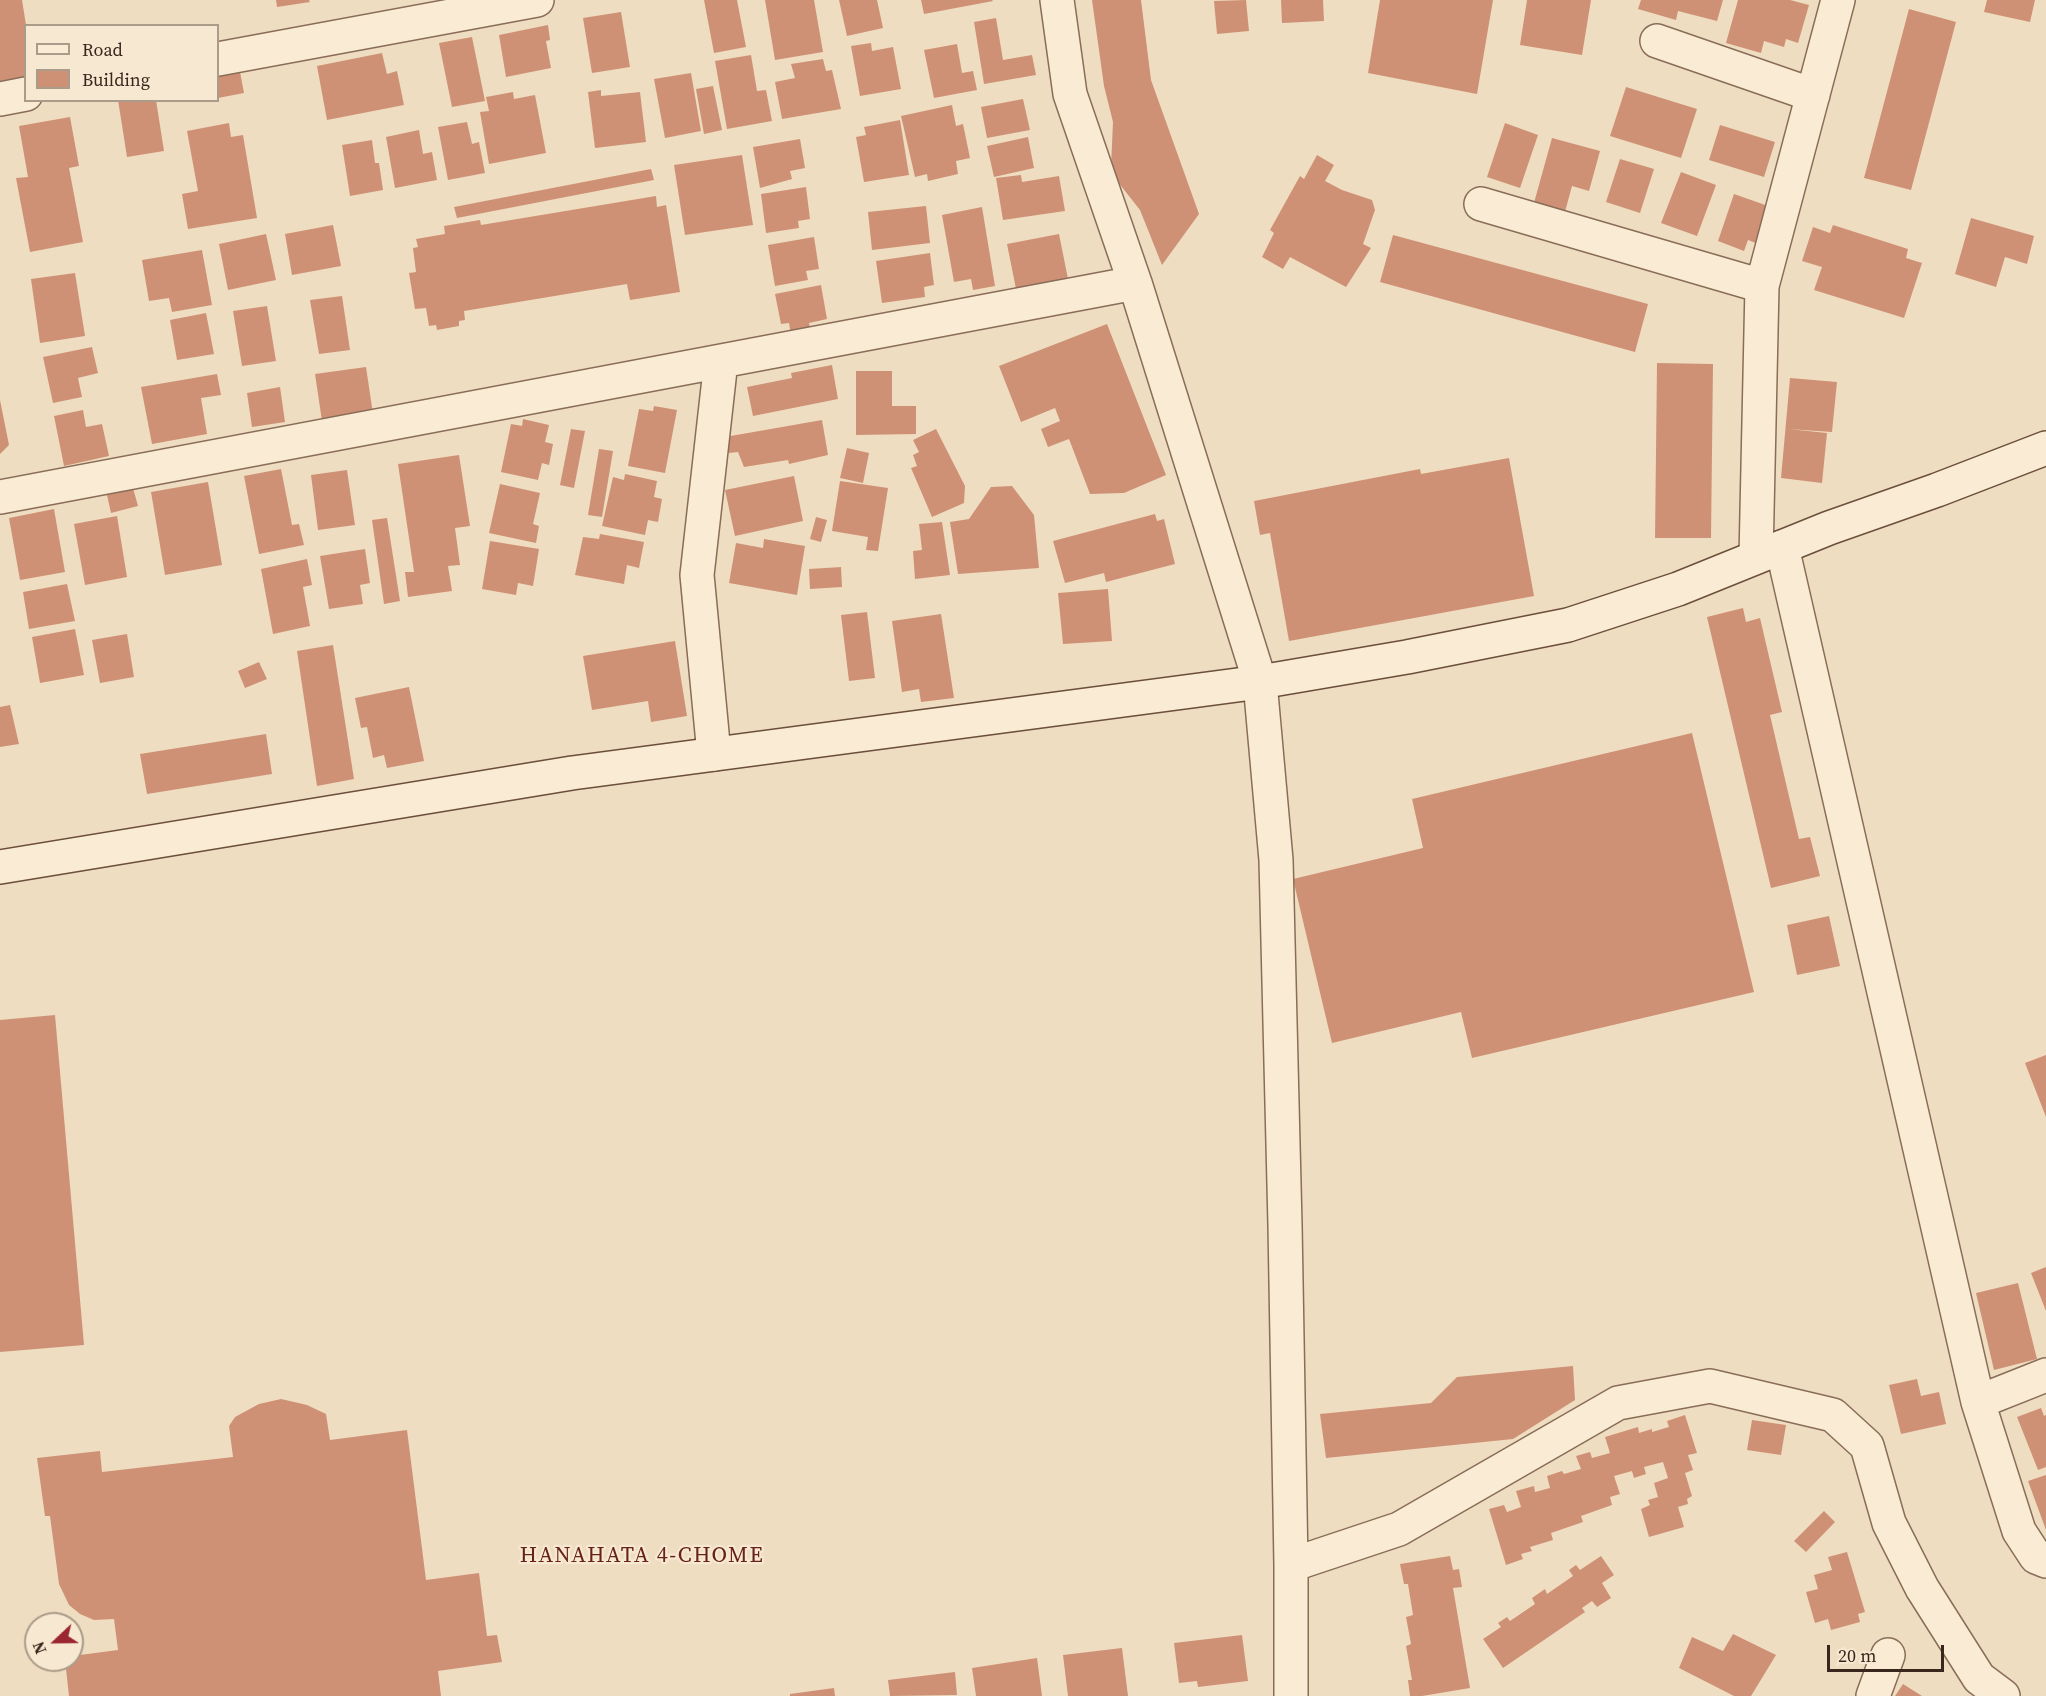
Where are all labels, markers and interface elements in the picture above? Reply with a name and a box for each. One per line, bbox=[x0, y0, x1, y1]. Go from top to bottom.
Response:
legend bbox=[24, 24, 219, 102]
text: Road bbox=[82, 37, 123, 62]
text: Building bbox=[82, 67, 150, 92]
district label: HANAHATA 4-CHOME bbox=[520, 1543, 764, 1569]
north arrow bbox=[24, 1612, 84, 1672]
scale bar bbox=[1830, 1633, 1947, 1671]
text: N bbox=[27, 1638, 52, 1658]
text: 20 m bbox=[1838, 1643, 1876, 1668]

